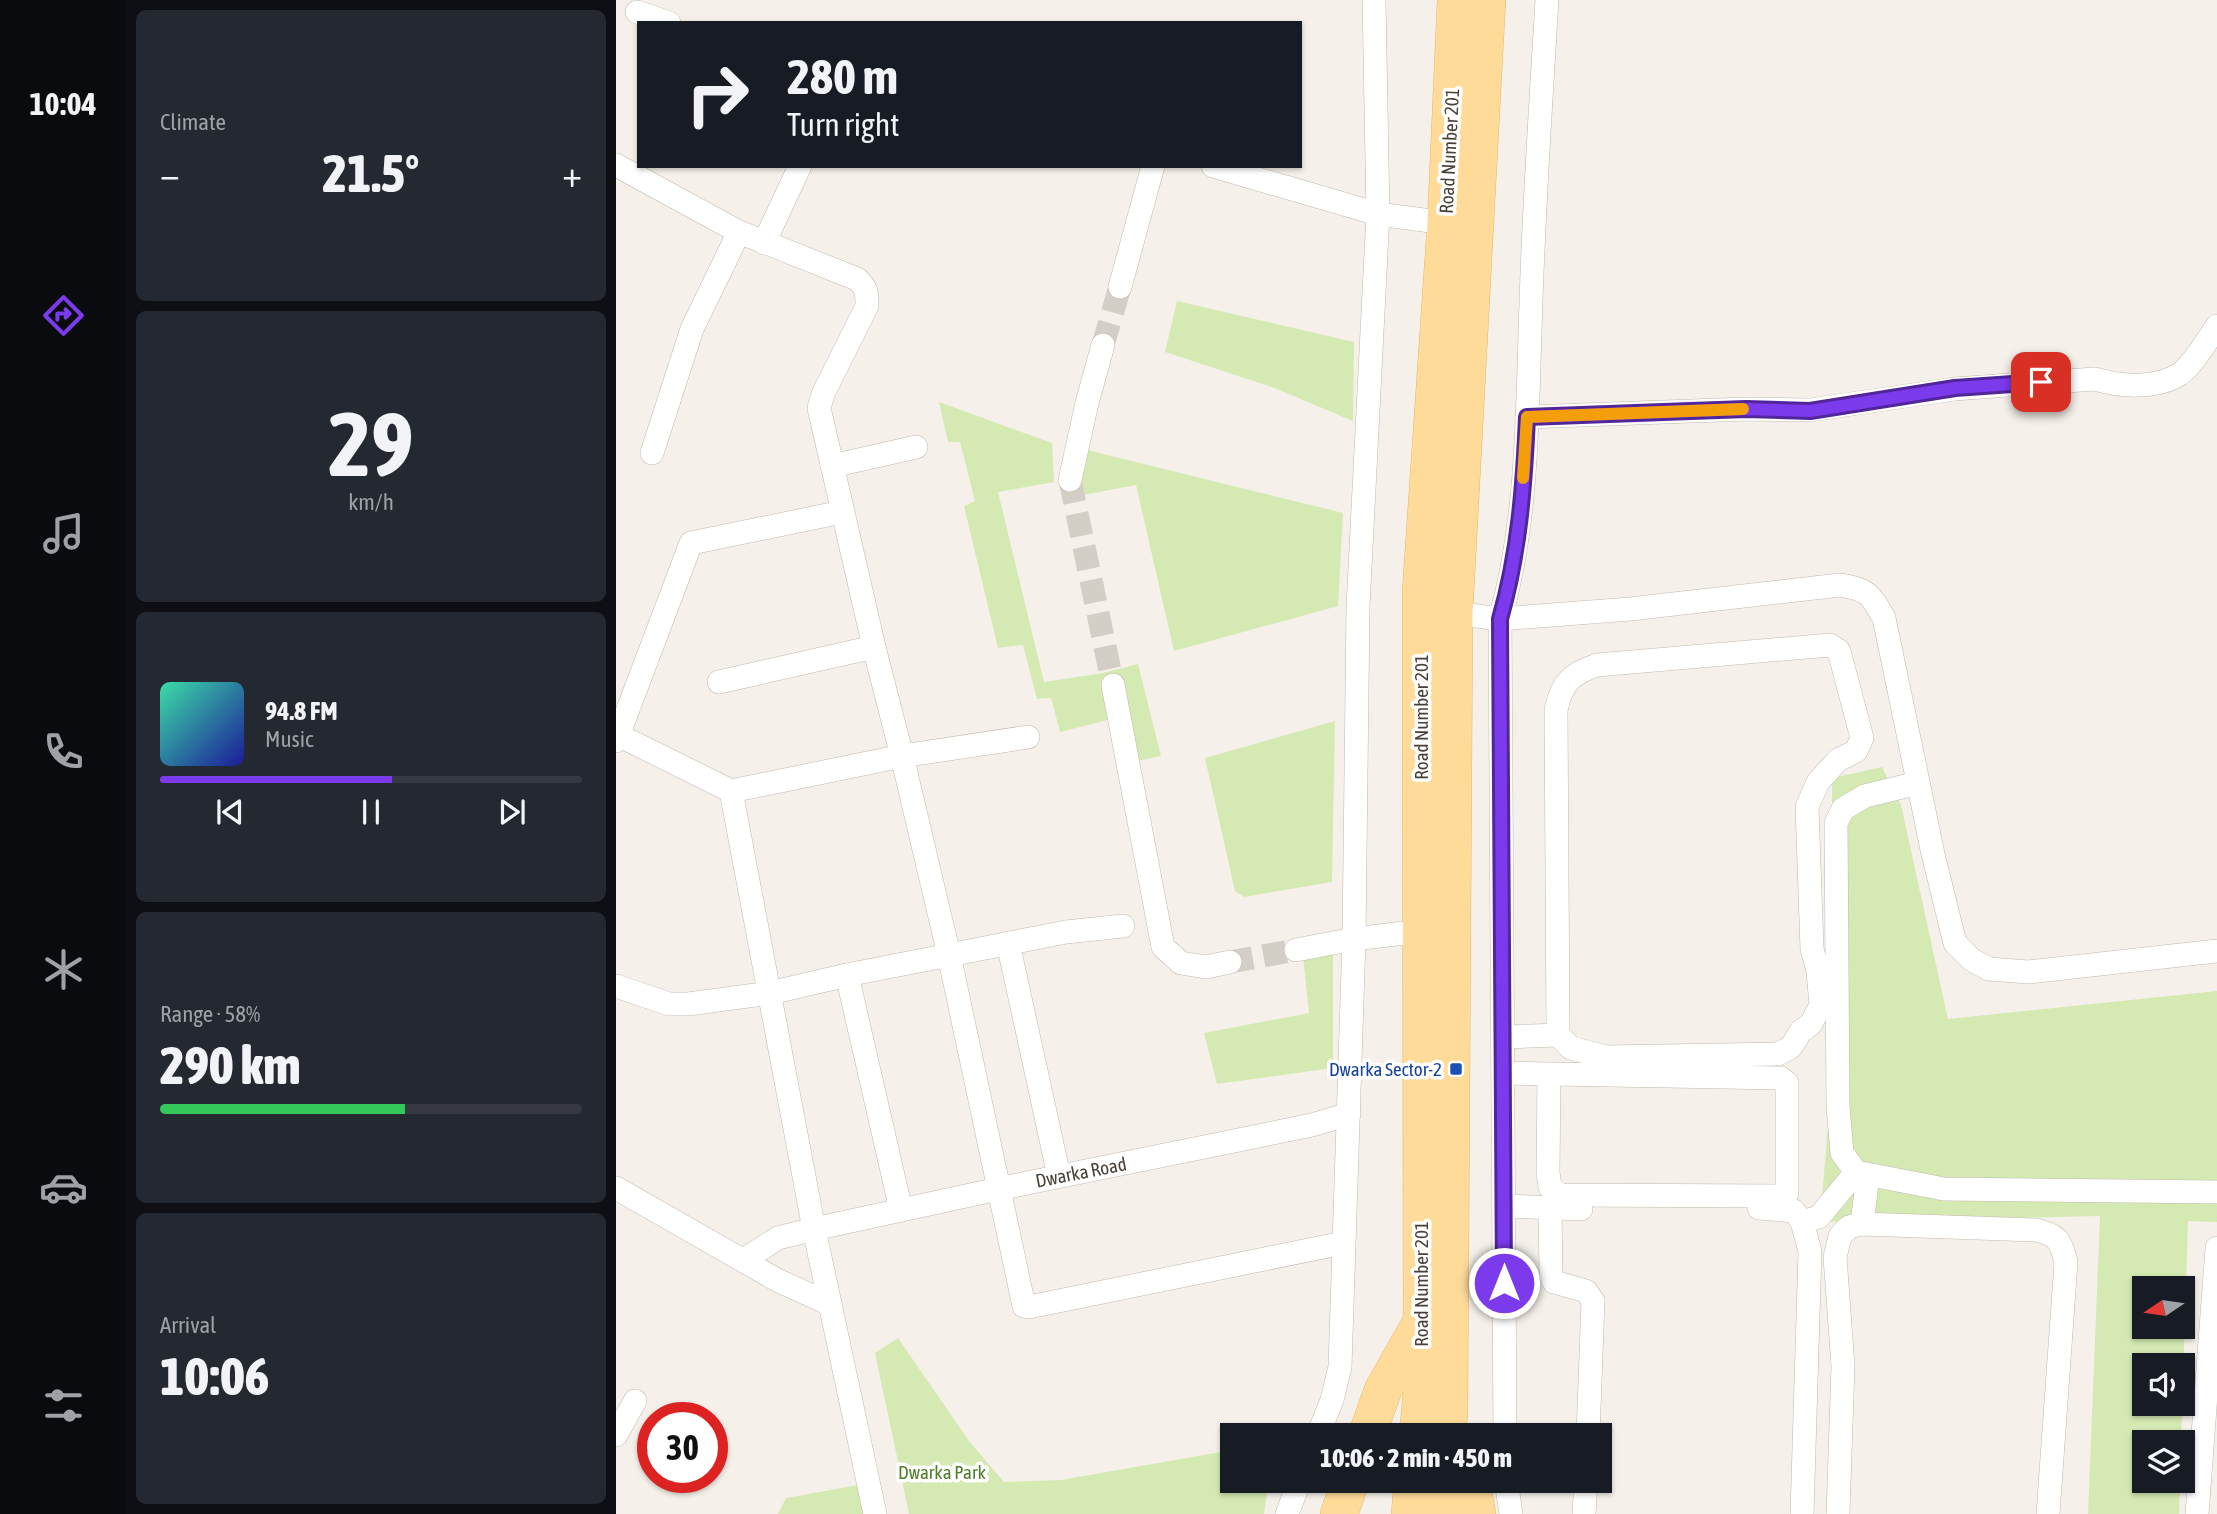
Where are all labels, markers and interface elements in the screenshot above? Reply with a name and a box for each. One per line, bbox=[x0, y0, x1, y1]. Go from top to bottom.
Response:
text: 280 m bbox=[787, 48, 898, 104]
icon: right bbox=[672, 49, 763, 140]
text: 10:04 bbox=[29, 85, 97, 122]
street label: Road Number 201 bbox=[1435, 88, 1463, 214]
text: Turn right bbox=[787, 106, 900, 143]
text: Climate bbox=[160, 109, 226, 135]
text: 21.5° bbox=[323, 143, 419, 203]
text: − bbox=[160, 152, 180, 195]
text: + bbox=[562, 152, 582, 195]
icon: directions bbox=[39, 291, 88, 340]
pin bbox=[2011, 352, 2071, 412]
icon: arrive bbox=[2022, 363, 2060, 401]
text: 29 bbox=[328, 391, 414, 495]
text: km/h bbox=[348, 489, 394, 515]
icon: music bbox=[39, 509, 88, 558]
street label: Road Number 201 bbox=[1410, 654, 1432, 780]
text: 94.8 FM bbox=[265, 696, 338, 726]
text: Music bbox=[265, 726, 313, 752]
icon: phone bbox=[39, 727, 88, 776]
icon: previous bbox=[211, 793, 249, 831]
icon: pause bbox=[352, 793, 390, 831]
icon: next bbox=[493, 793, 531, 831]
icon: climate bbox=[39, 945, 88, 994]
text: Range · 58% bbox=[160, 1001, 260, 1027]
text: 290 km bbox=[160, 1035, 301, 1095]
place label: Dwarka Sector-2 bbox=[1329, 1058, 1442, 1080]
marker: Dwarka Sector-2 bbox=[1448, 1061, 1464, 1077]
street label: Dwarka Road bbox=[1034, 1152, 1128, 1192]
icon: car bbox=[39, 1163, 88, 1212]
street label: Road Number 201 bbox=[1410, 1221, 1432, 1347]
position arrow bbox=[1467, 1246, 1541, 1320]
north arrow bbox=[2132, 1276, 2194, 1339]
map controls bbox=[2132, 1276, 2195, 1493]
text: Arrival bbox=[160, 1312, 216, 1338]
text: 10:06 bbox=[160, 1346, 269, 1406]
button: sound bbox=[2132, 1353, 2195, 1416]
icon: filters bbox=[39, 1381, 88, 1430]
speed limit sign: 30 bbox=[637, 1402, 728, 1493]
button: layers bbox=[2132, 1430, 2195, 1493]
text: 10:06 · 2 min · 450 m bbox=[1320, 1443, 1512, 1473]
park label: Dwarka Park bbox=[898, 1461, 987, 1483]

